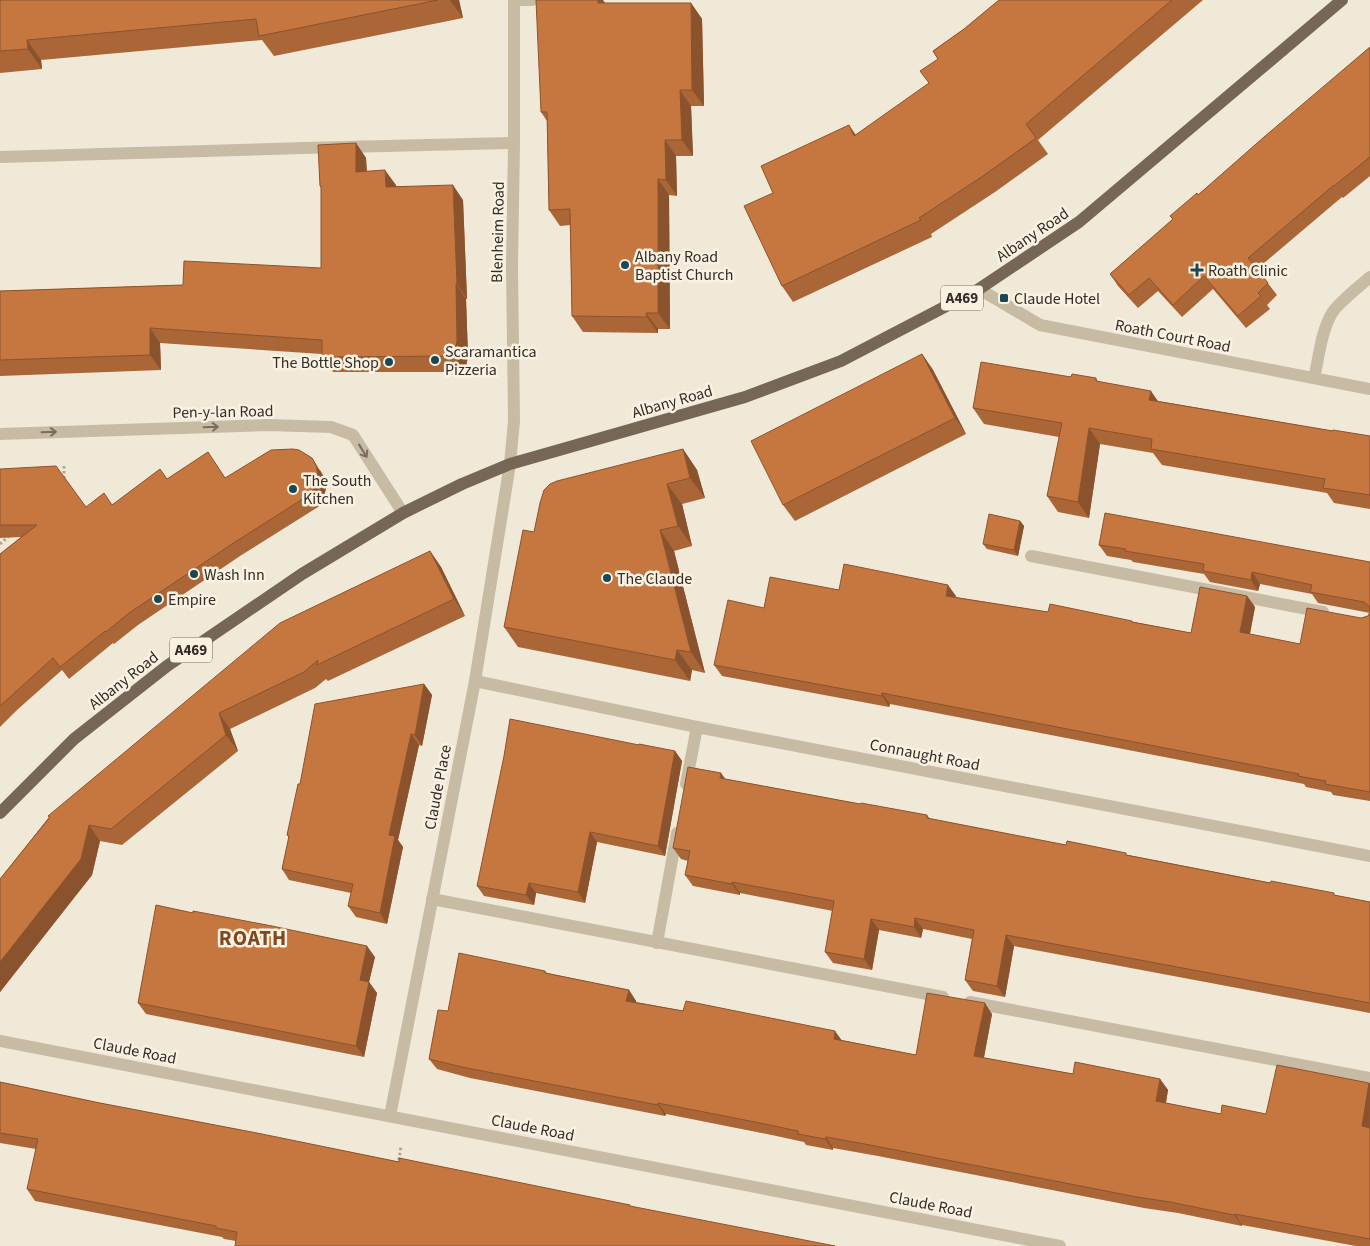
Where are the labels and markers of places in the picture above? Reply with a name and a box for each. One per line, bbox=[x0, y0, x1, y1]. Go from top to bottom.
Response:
place label: Albany Road Baptist Church bbox=[635, 246, 733, 286]
marker: Albany Road Baptist Church bbox=[619, 259, 631, 271]
place label: Roath Clinic bbox=[1208, 260, 1288, 282]
marker: Roath Clinic bbox=[1190, 263, 1204, 277]
place label: Claude Hotel bbox=[1014, 288, 1100, 310]
marker: Claude Hotel bbox=[998, 292, 1010, 304]
place label: Scaramantica Pizzeria bbox=[445, 341, 537, 381]
place label: The Bottle Shop bbox=[272, 352, 379, 374]
marker: Scaramantica Pizzeria bbox=[429, 354, 441, 366]
marker: The Bottle Shop bbox=[383, 356, 395, 368]
place label: The South Kitchen bbox=[303, 470, 371, 510]
marker: The South Kitchen bbox=[287, 483, 299, 495]
place label: Wash Inn bbox=[204, 564, 265, 586]
marker: Wash Inn bbox=[188, 568, 200, 580]
place label: The Claude bbox=[617, 568, 692, 590]
marker: The Claude bbox=[601, 572, 613, 584]
place label: Empire bbox=[168, 589, 216, 611]
marker: Empire bbox=[152, 593, 164, 605]

